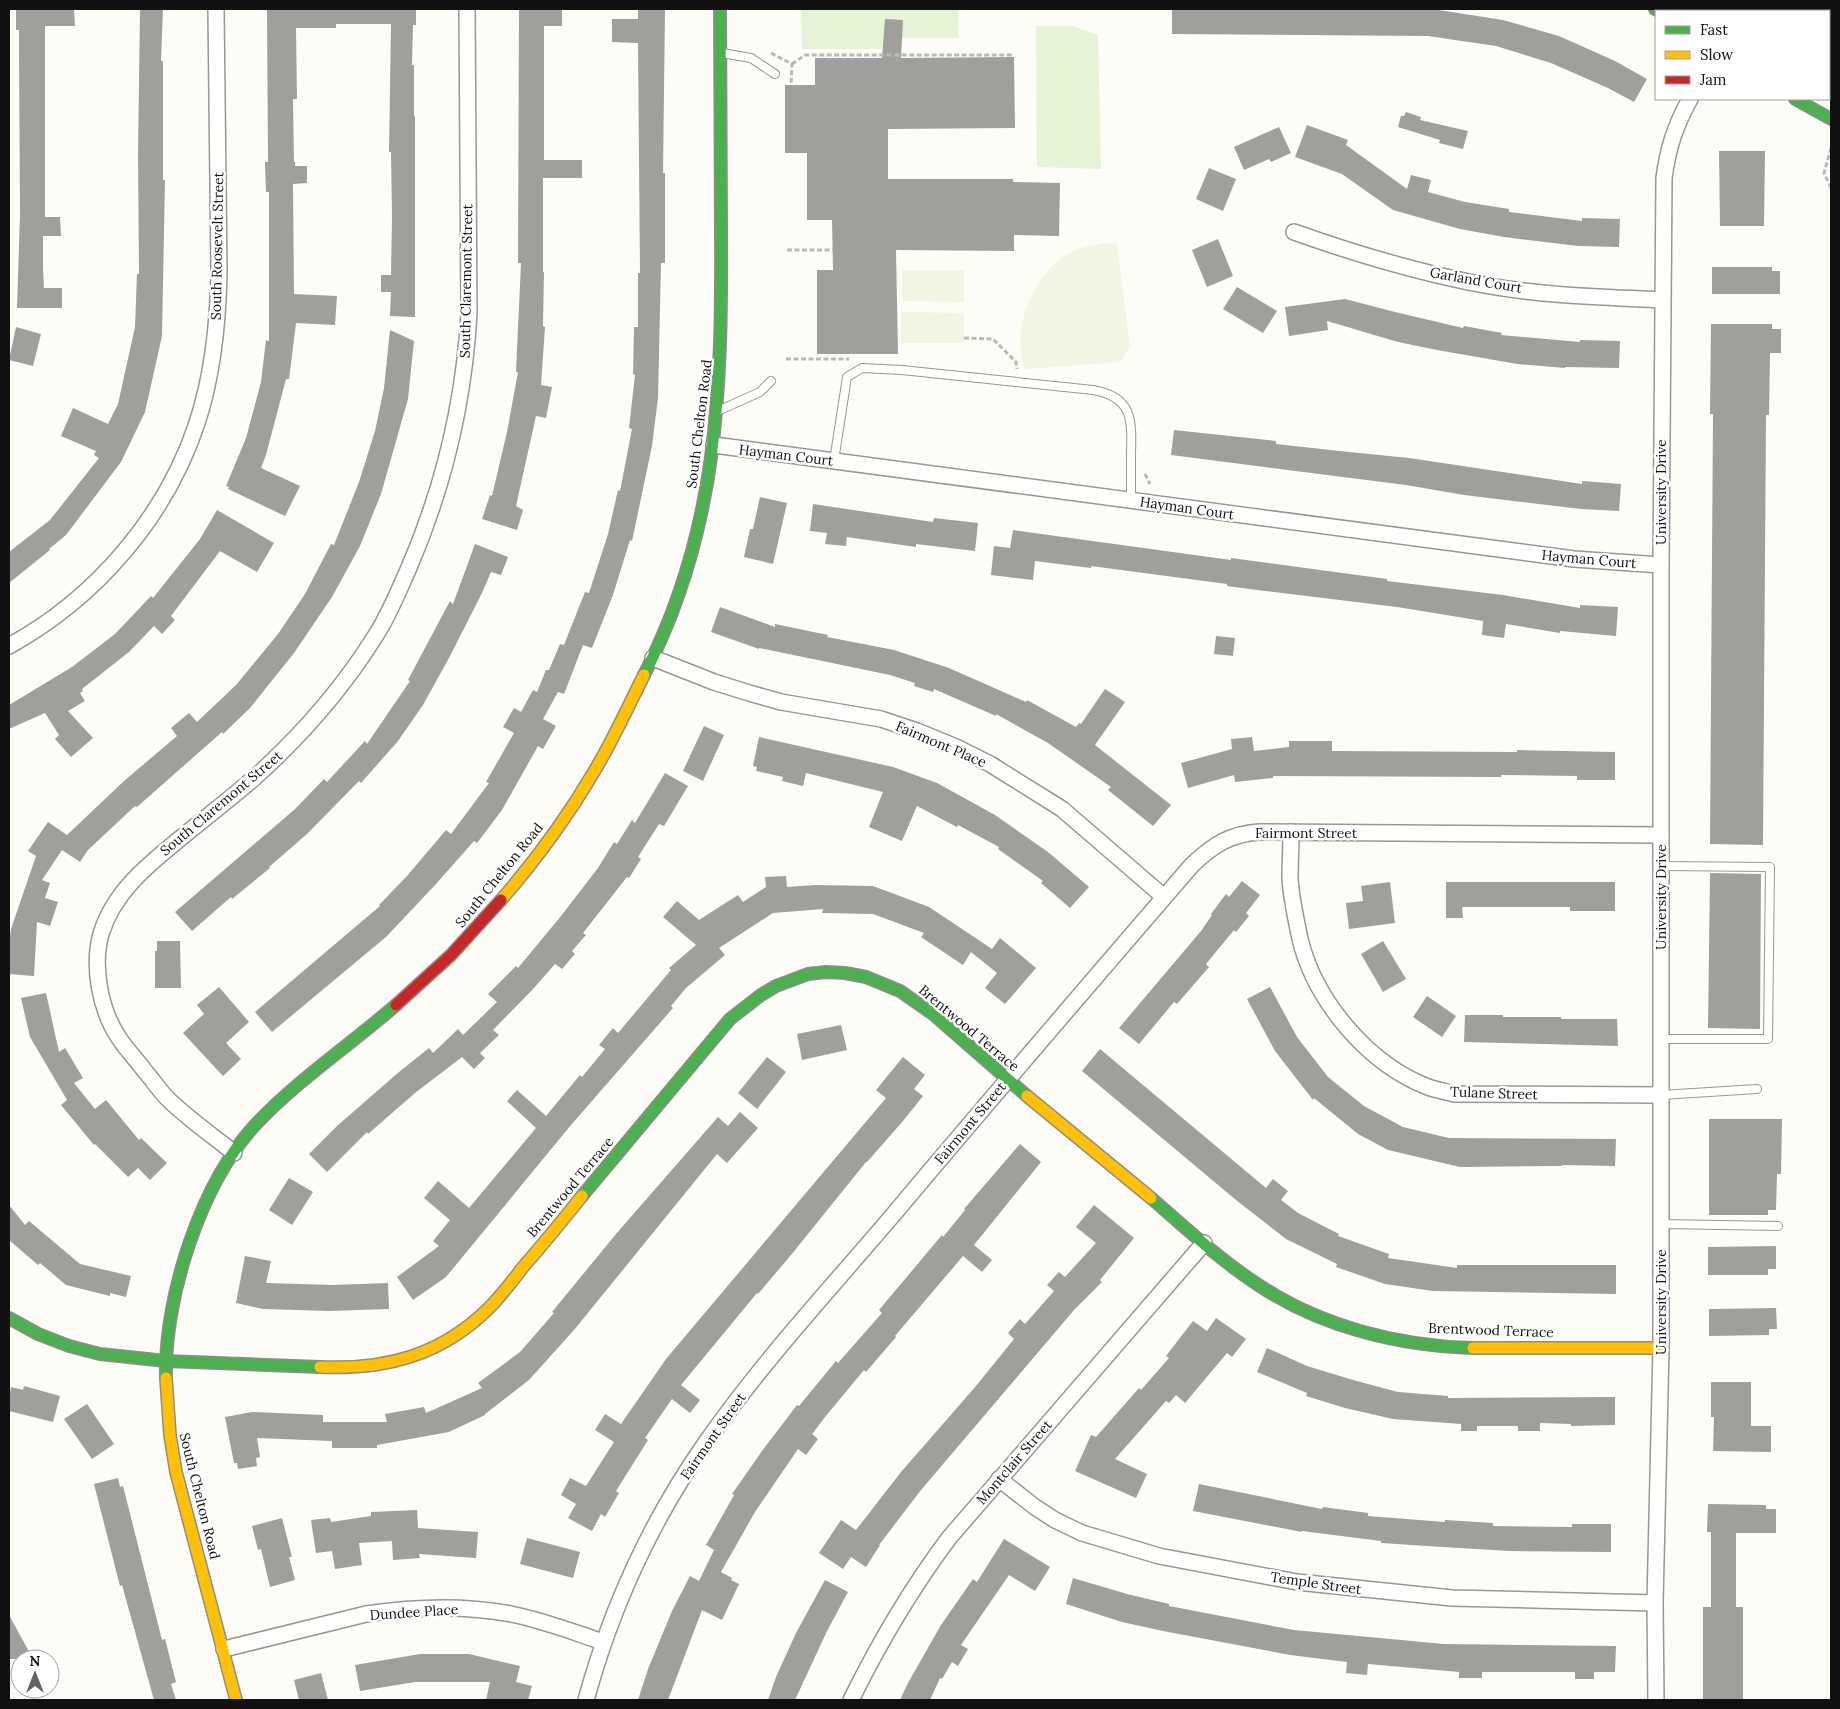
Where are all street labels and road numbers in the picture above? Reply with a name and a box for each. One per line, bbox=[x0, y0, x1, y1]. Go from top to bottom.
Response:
street label: South Roosevelt Street bbox=[207, 171, 227, 320]
street label: South Claremont Street bbox=[456, 203, 476, 358]
street label: Garland Court bbox=[1428, 263, 1524, 297]
street label: South Chelton Road bbox=[682, 358, 716, 490]
street label: University Drive bbox=[1652, 439, 1670, 545]
street label: Hayman Court bbox=[738, 440, 835, 470]
street label: Hayman Court bbox=[1139, 492, 1236, 524]
street label: Hayman Court bbox=[1541, 546, 1638, 572]
street label: Fairmont Place bbox=[893, 717, 989, 771]
street label: South Claremont Street bbox=[156, 746, 286, 859]
street label: South Chelton Road bbox=[451, 819, 547, 931]
street label: Fairmont Street bbox=[1255, 824, 1358, 842]
street label: University Drive bbox=[1652, 844, 1670, 950]
street label: Brentwood Terrace bbox=[915, 981, 1023, 1076]
street label: Fairmont Street bbox=[930, 1078, 1010, 1168]
street label: Tulane Street bbox=[1450, 1082, 1539, 1104]
street label: Brentwood Terrace bbox=[523, 1133, 618, 1241]
street label: University Drive bbox=[1652, 1249, 1670, 1355]
street label: Brentwood Terrace bbox=[1428, 1319, 1555, 1341]
street label: Fairmont Street bbox=[676, 1389, 750, 1483]
street label: Montclair Street bbox=[972, 1415, 1056, 1508]
street label: South Chelton Road bbox=[176, 1431, 224, 1561]
street label: Temple Street bbox=[1269, 1568, 1363, 1598]
street label: Dundee Place bbox=[369, 1600, 459, 1624]

